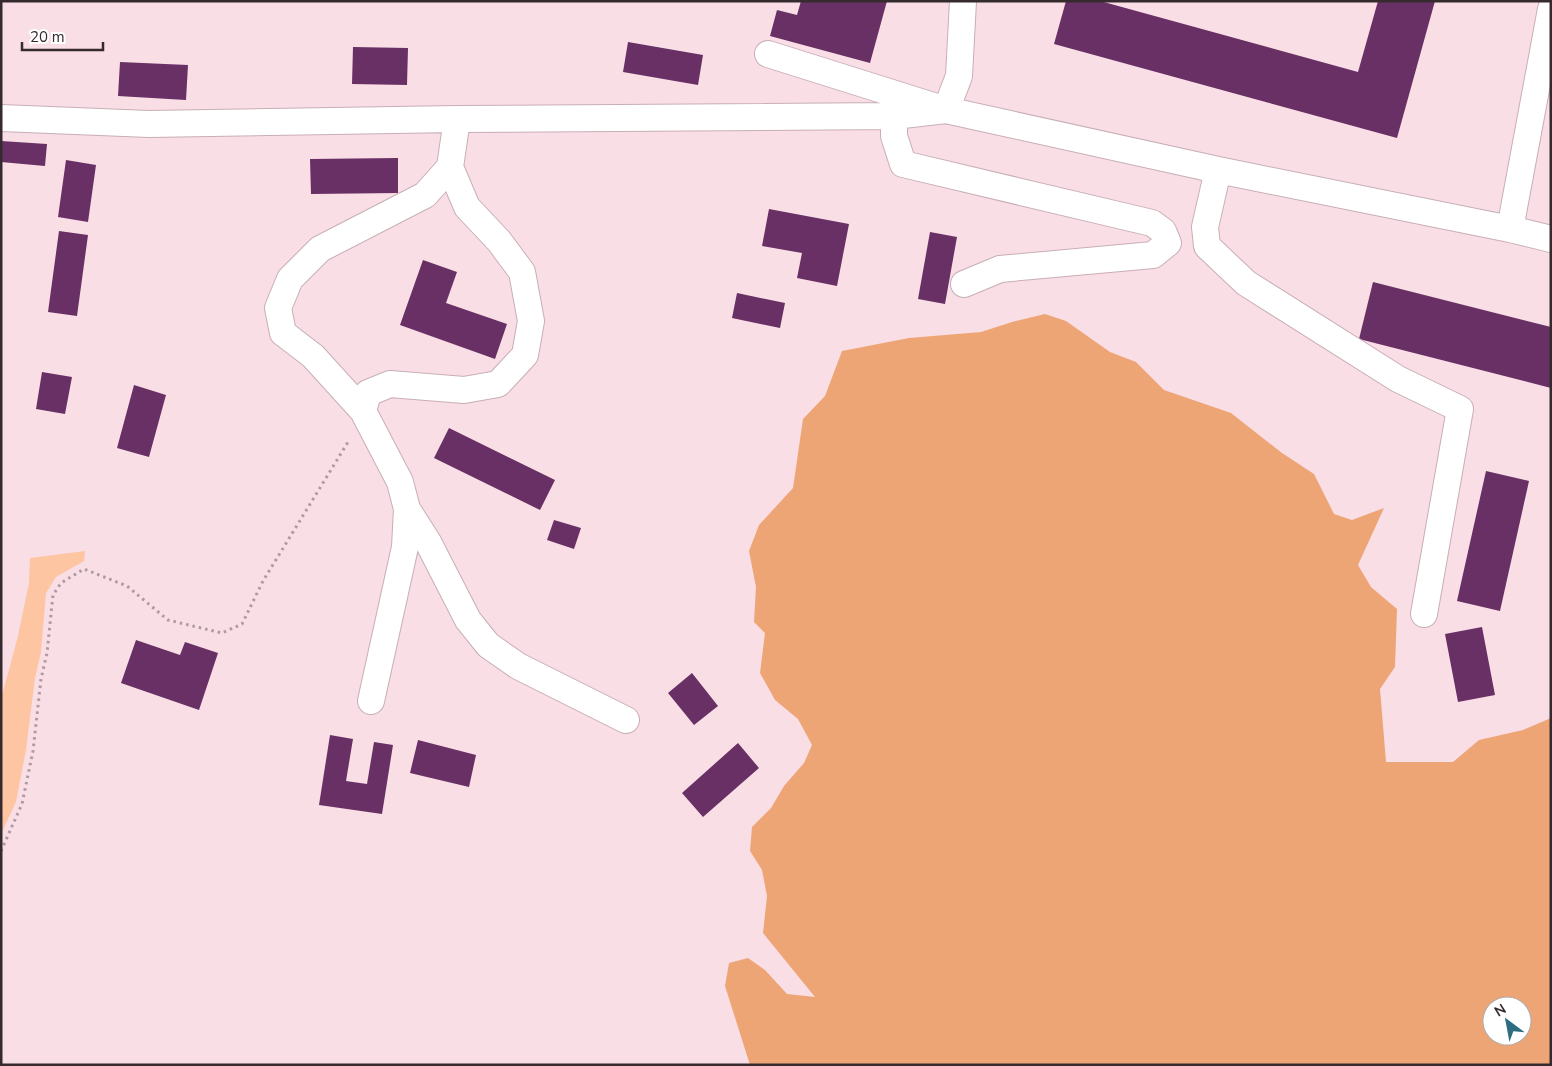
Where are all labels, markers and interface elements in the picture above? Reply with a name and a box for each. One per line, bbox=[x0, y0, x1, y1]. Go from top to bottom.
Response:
scale bar bbox=[22, 20, 104, 52]
text: 20 m bbox=[30, 27, 65, 47]
north arrow bbox=[1482, 996, 1532, 1046]
text: N bbox=[1491, 1000, 1510, 1021]

